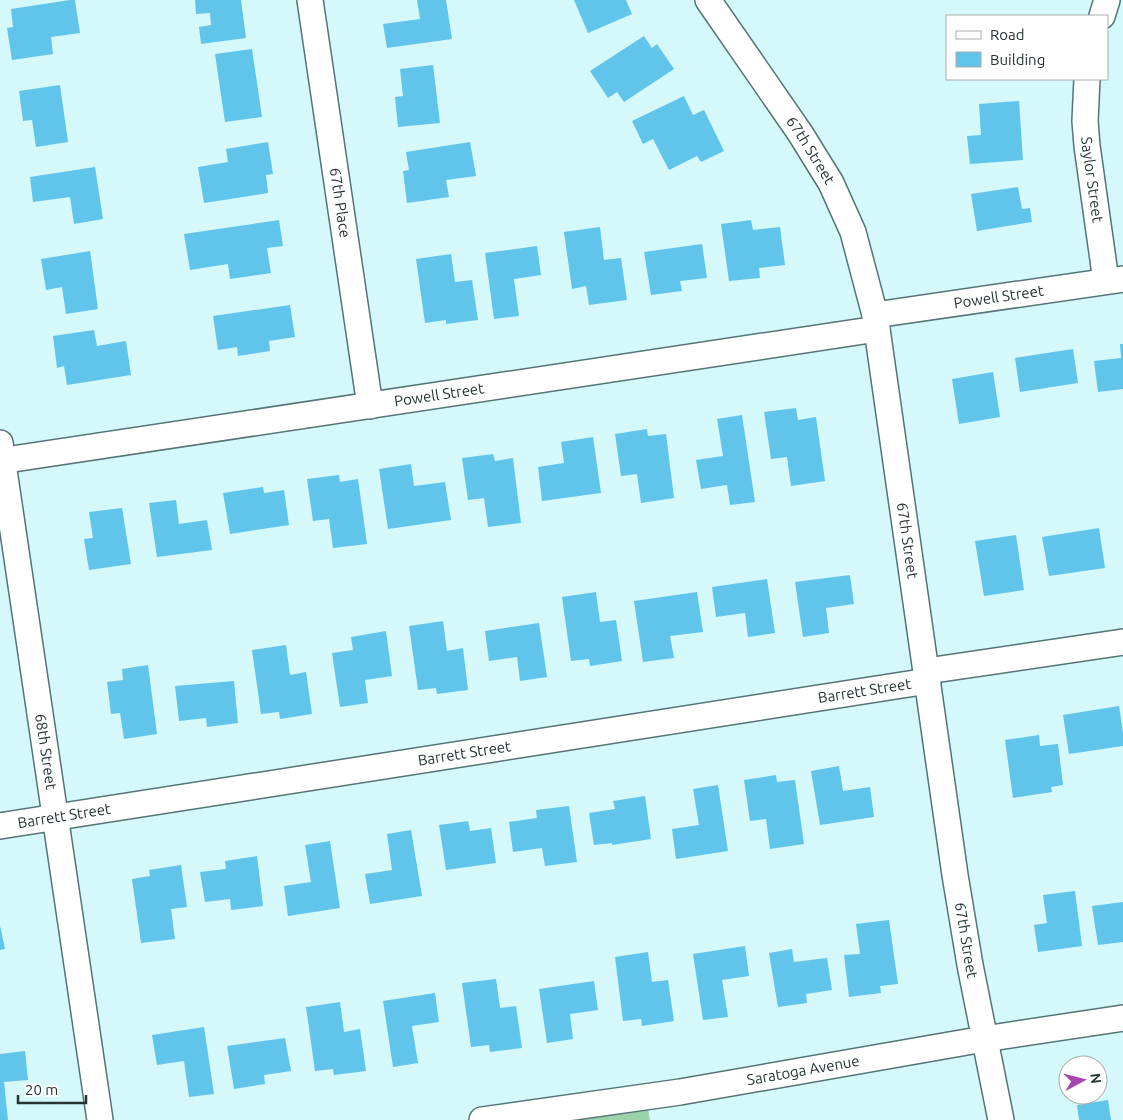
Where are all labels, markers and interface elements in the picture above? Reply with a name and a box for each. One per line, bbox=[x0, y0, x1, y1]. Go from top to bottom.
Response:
legend bbox=[946, 15, 1108, 80]
text: Road bbox=[990, 26, 1025, 43]
text: Building bbox=[990, 51, 1045, 68]
street label: 67th Street bbox=[783, 113, 839, 187]
street label: Saylor Street bbox=[1078, 136, 1107, 224]
street label: 67th Place bbox=[327, 166, 354, 239]
street label: Powell Street bbox=[953, 282, 1045, 311]
street label: Powell Street bbox=[393, 379, 485, 410]
street label: 67th Street bbox=[894, 501, 922, 580]
street label: Barrett Street bbox=[817, 675, 912, 706]
street label: 68th Street bbox=[32, 712, 60, 791]
street label: Barrett Street bbox=[417, 737, 512, 769]
street label: Barrett Street bbox=[16, 800, 112, 831]
street label: 67th Street bbox=[952, 901, 981, 980]
street label: Saratoga Avenue bbox=[745, 1052, 861, 1088]
north arrow bbox=[1058, 1055, 1108, 1105]
scale bar bbox=[18, 1072, 85, 1104]
text: N bbox=[1087, 1072, 1104, 1085]
text: 20 m bbox=[25, 1081, 58, 1098]

